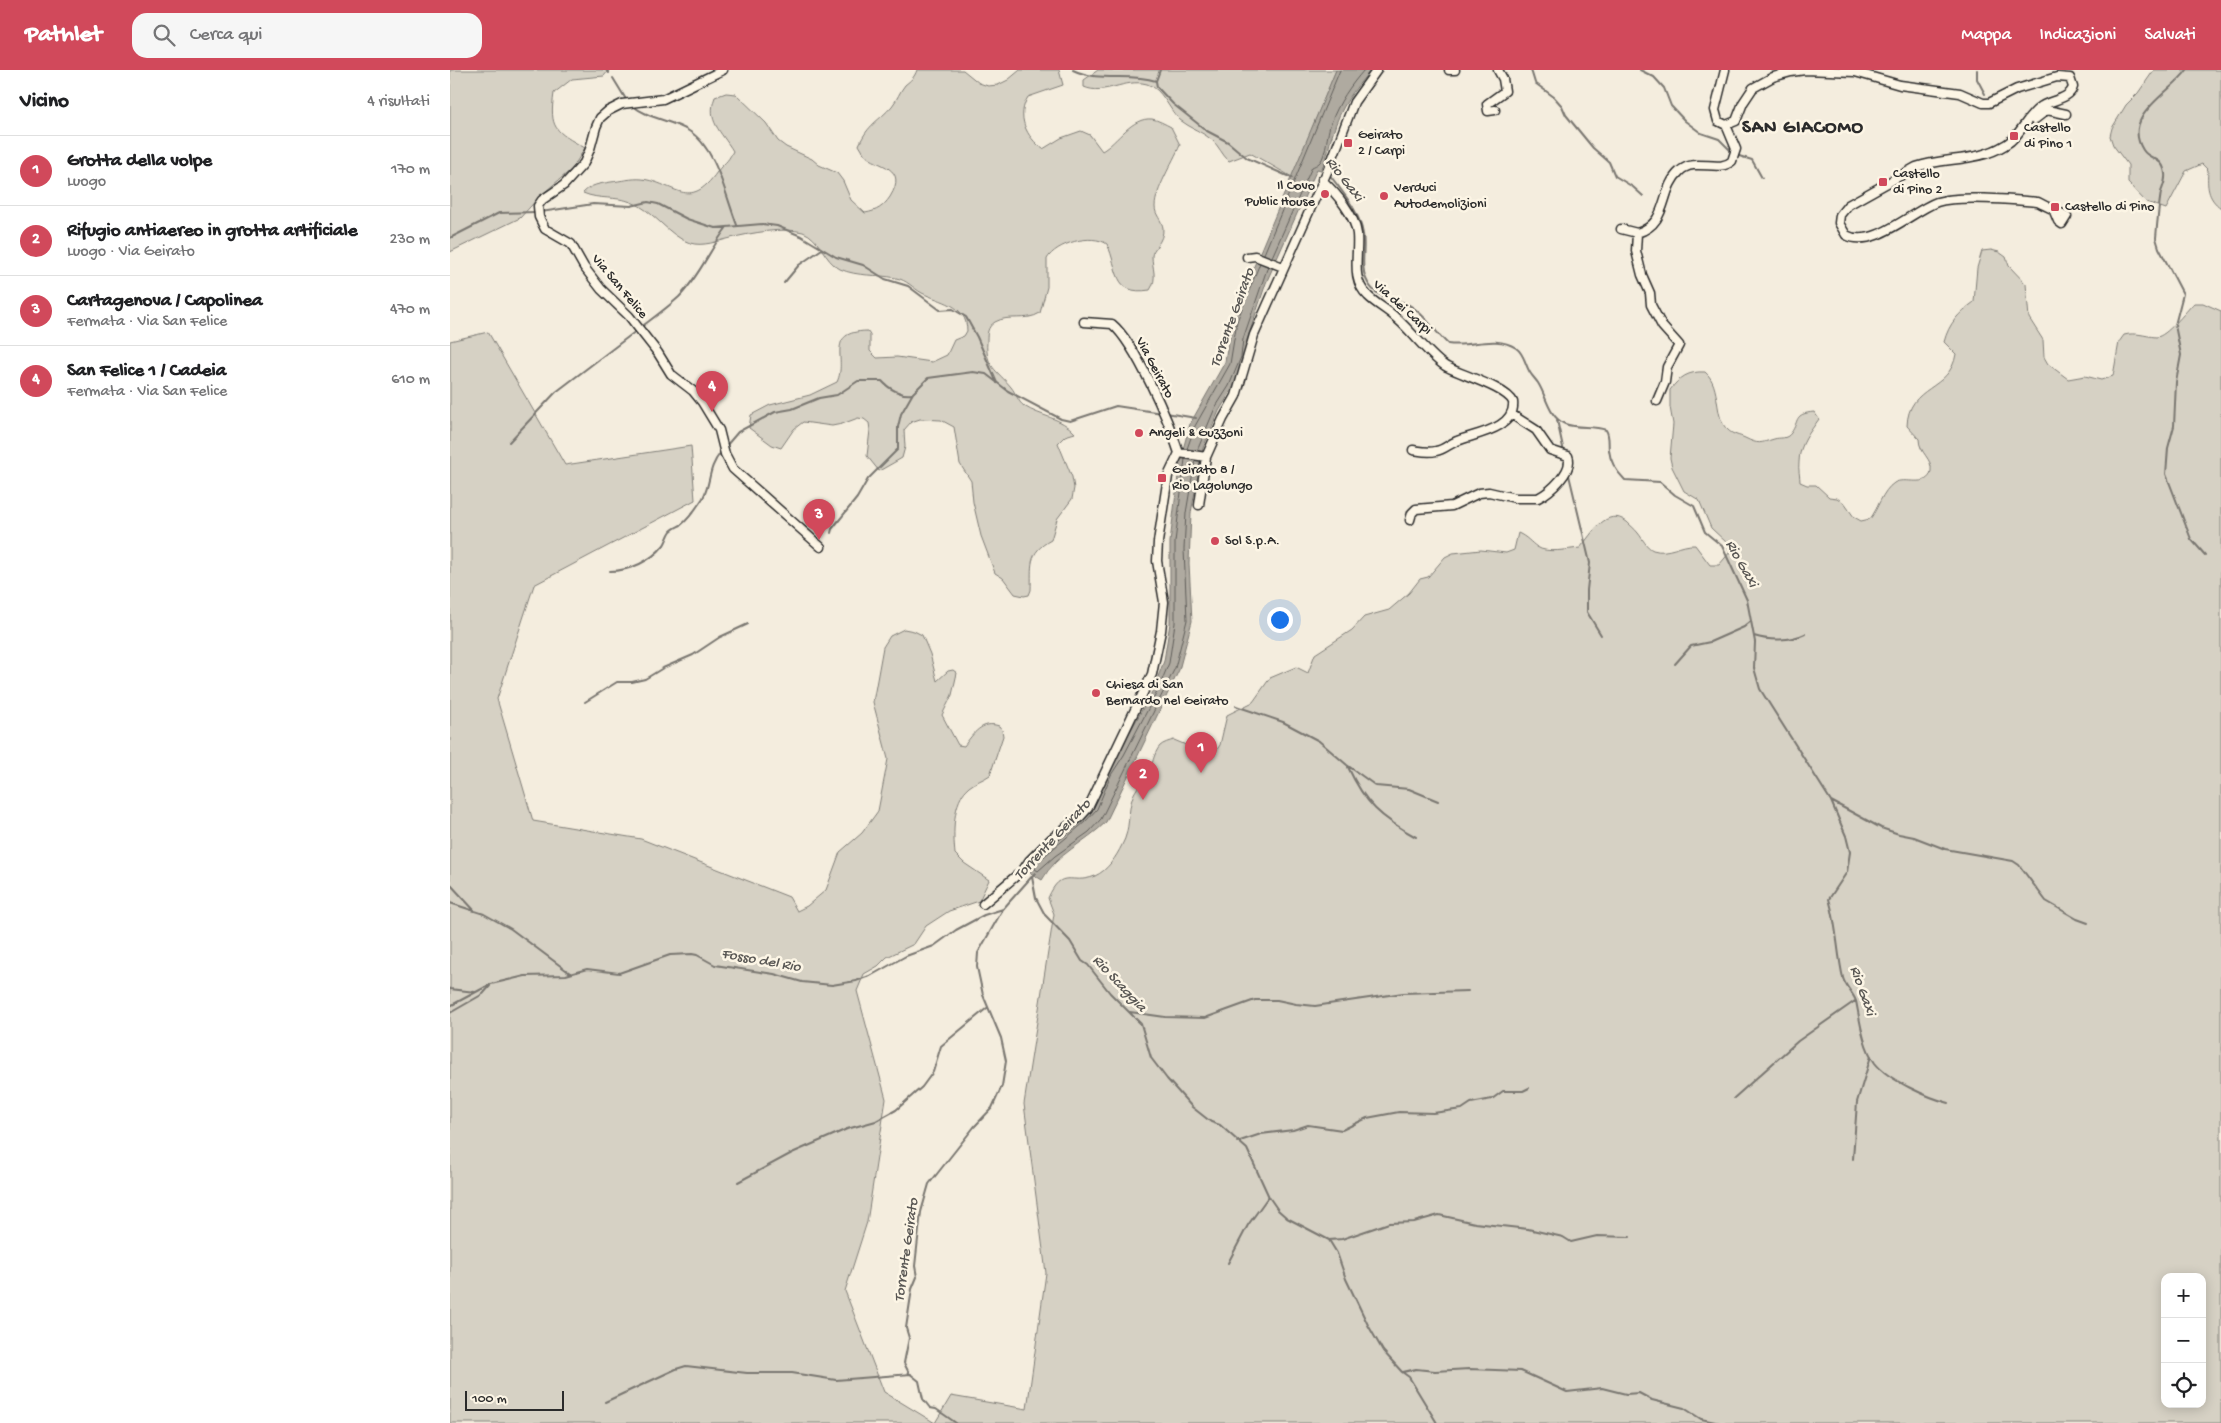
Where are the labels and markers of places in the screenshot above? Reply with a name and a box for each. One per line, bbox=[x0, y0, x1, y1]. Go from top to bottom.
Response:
place label: Castello di Pino 1 bbox=[2024, 120, 2072, 153]
place label: Geirato 2 / Carpi bbox=[1358, 127, 1405, 160]
marker: Castello di Pino 1 bbox=[2008, 130, 2020, 142]
marker: Geirato 2 / Carpi bbox=[1342, 137, 1354, 149]
place label: Castello di Pino 2 bbox=[1893, 166, 1943, 199]
marker: Castello di Pino 2 bbox=[1877, 176, 1889, 188]
place label: Il Covo Public House bbox=[1244, 178, 1316, 211]
place label: Verduci Autodemolizioni bbox=[1393, 180, 1487, 213]
marker: Il Covo Public House bbox=[1319, 188, 1331, 200]
marker: Verduci Autodemolizioni bbox=[1378, 190, 1390, 202]
place label: Castello di Pino bbox=[2065, 199, 2154, 216]
marker: Castello di Pino bbox=[2049, 201, 2061, 213]
pin: 4 bbox=[696, 371, 728, 412]
place label: Angeli & Guzzoni bbox=[1149, 425, 1243, 442]
marker: Angeli & Guzzoni bbox=[1133, 427, 1145, 439]
place label: Geirato 8 / Rio Lagolungo bbox=[1172, 462, 1253, 495]
marker: Geirato 8 / Rio Lagolungo bbox=[1156, 472, 1168, 484]
pin: 3 bbox=[803, 499, 835, 540]
place label: Sol S.p.A. bbox=[1225, 533, 1280, 550]
marker: Sol S.p.A. bbox=[1209, 535, 1221, 547]
place label: Chiesa di San Bernardo nel Geirato bbox=[1105, 677, 1229, 710]
marker: Chiesa di San Bernardo nel Geirato bbox=[1090, 687, 1102, 699]
pin: 1 bbox=[1185, 732, 1217, 773]
pin: 2 bbox=[1127, 759, 1159, 800]

